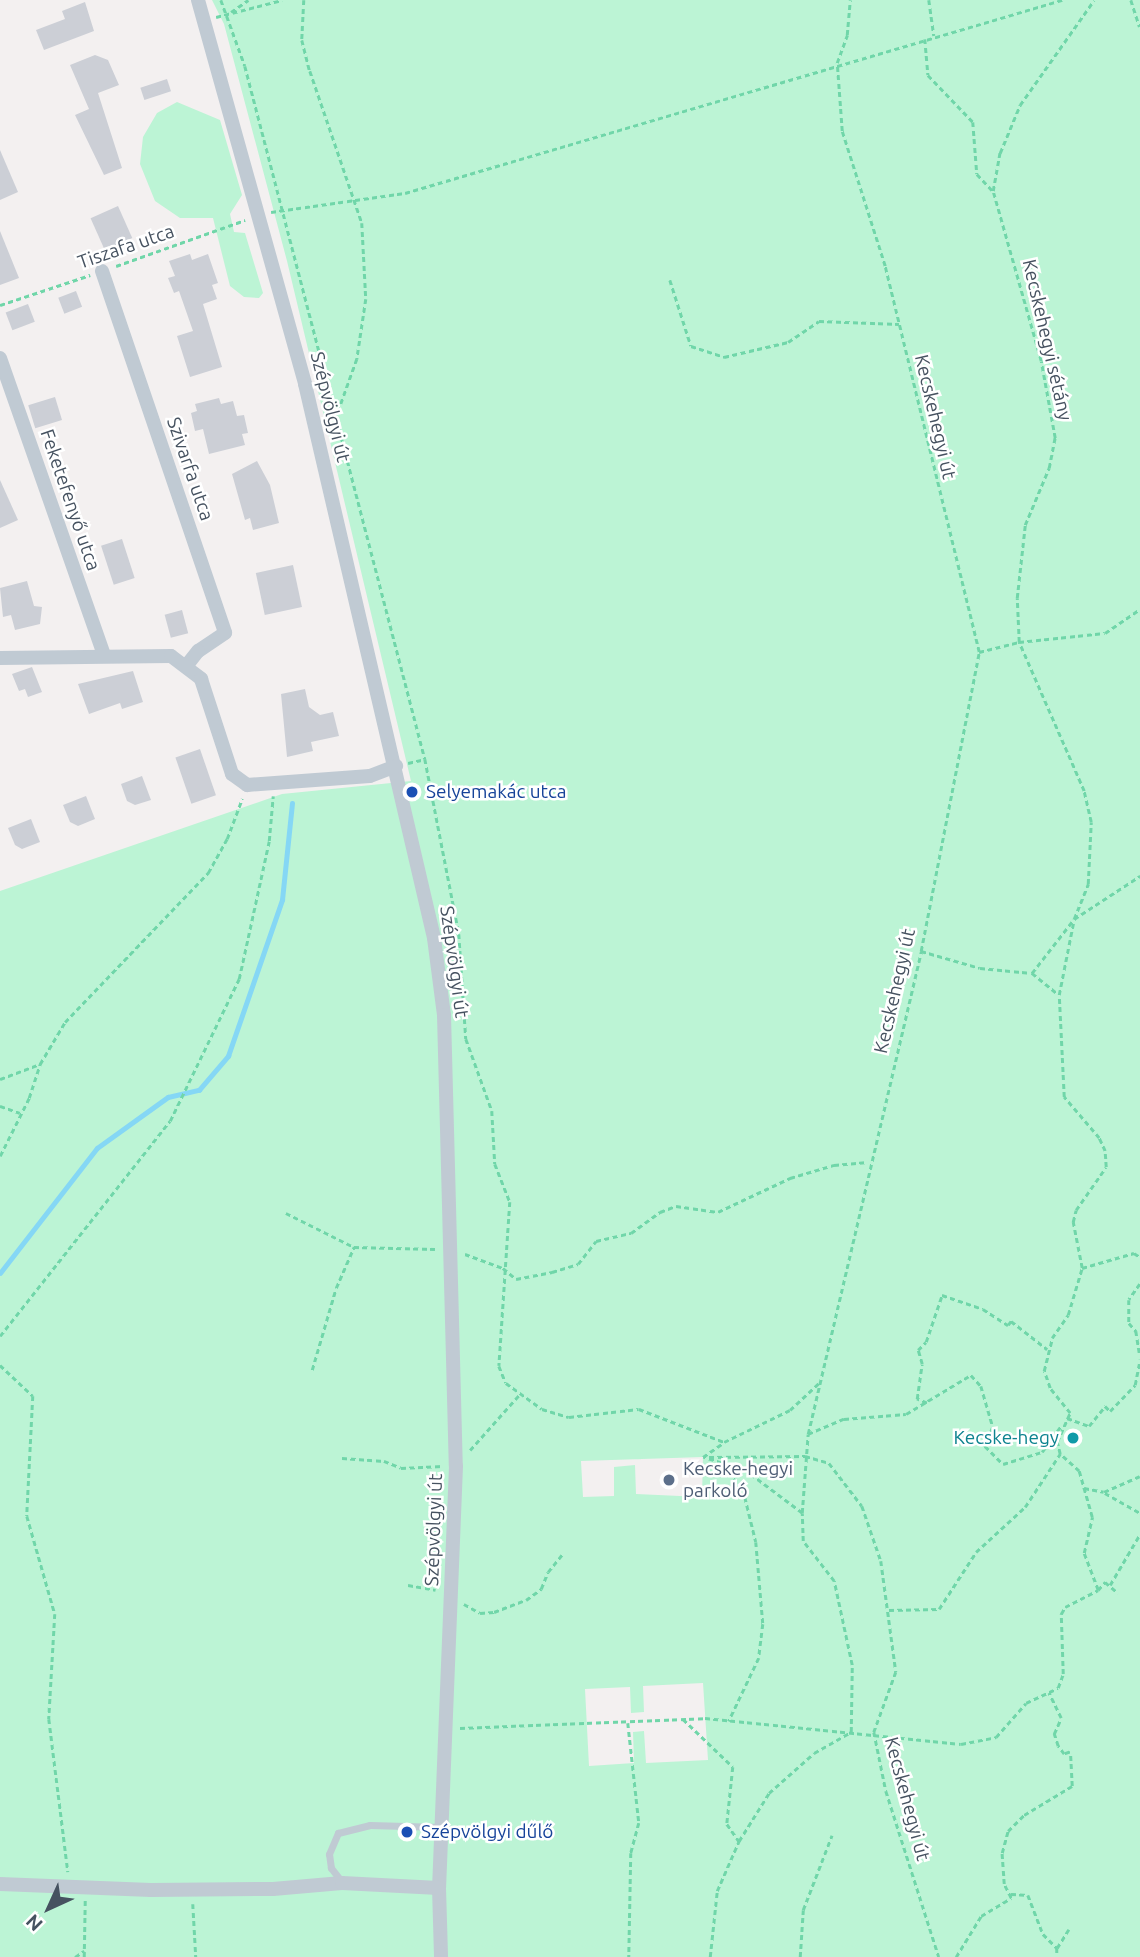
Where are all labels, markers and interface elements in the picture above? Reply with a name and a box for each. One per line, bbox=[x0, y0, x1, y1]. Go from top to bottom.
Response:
street label: Tiszafa utca bbox=[75, 220, 177, 274]
street label: Kecskehegyi sétány bbox=[1017, 257, 1077, 423]
street label: Szépvölgyi út bbox=[305, 350, 355, 464]
street label: Kecskehegyi út bbox=[910, 352, 960, 482]
street label: Szivarfa utca bbox=[162, 414, 218, 524]
street label: Feketefenyő utca bbox=[35, 426, 105, 574]
place label: Selyemakác utca bbox=[426, 781, 567, 803]
marker: Selyemakác utca bbox=[404, 784, 420, 800]
street label: Szépvölgyi út bbox=[435, 905, 473, 1019]
street label: Kecskehegyi út bbox=[870, 926, 920, 1056]
place label: Kecske-hegy bbox=[953, 1427, 1059, 1449]
marker: Kecske-hegy bbox=[1065, 1430, 1081, 1446]
place label: Kecske-hegyi parkoló bbox=[683, 1458, 793, 1502]
marker: Kecske-hegyi parkoló bbox=[661, 1472, 677, 1488]
street label: Szépvölgyi út bbox=[421, 1473, 447, 1587]
street label: Kecskehegyi út bbox=[880, 1735, 934, 1863]
place label: Szépvölgyi dűlő bbox=[421, 1821, 553, 1843]
marker: Szépvölgyi dűlő bbox=[399, 1824, 415, 1840]
north arrow bbox=[14, 1873, 84, 1943]
text: N bbox=[21, 1910, 47, 1936]

